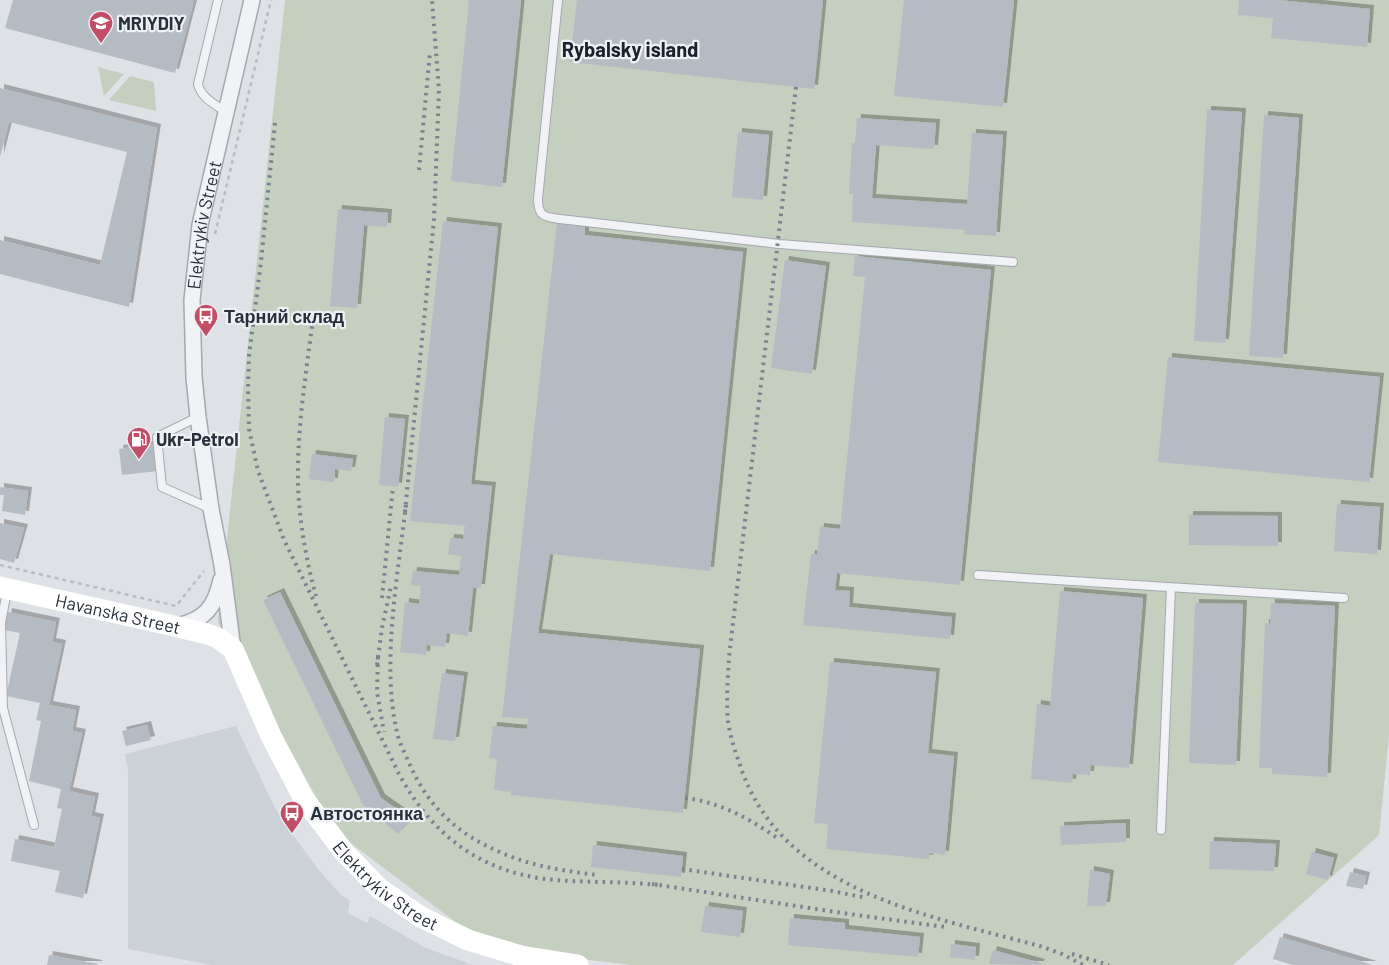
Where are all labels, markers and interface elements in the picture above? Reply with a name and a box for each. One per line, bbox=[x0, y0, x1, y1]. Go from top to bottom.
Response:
school or university icon: MRIYDIY bbox=[88, 10, 114, 44]
place label: MRIYDIY bbox=[118, 12, 185, 34]
district label: Rybalsky island bbox=[562, 37, 698, 61]
street label: Elektrykiv Street bbox=[182, 158, 226, 290]
bus stop icon: Тарний склад bbox=[193, 303, 219, 337]
place label: Тарний склад bbox=[224, 305, 345, 327]
fuel station icon: Ukr-Petrol bbox=[126, 426, 152, 460]
place label: Ukr-Petrol bbox=[156, 428, 239, 450]
street label: Havanska Street bbox=[53, 589, 183, 638]
bus stop icon: Автостоянка bbox=[279, 800, 305, 834]
place label: Автостоянка bbox=[310, 802, 424, 824]
street label: Elektrykiv Street bbox=[328, 836, 442, 935]

